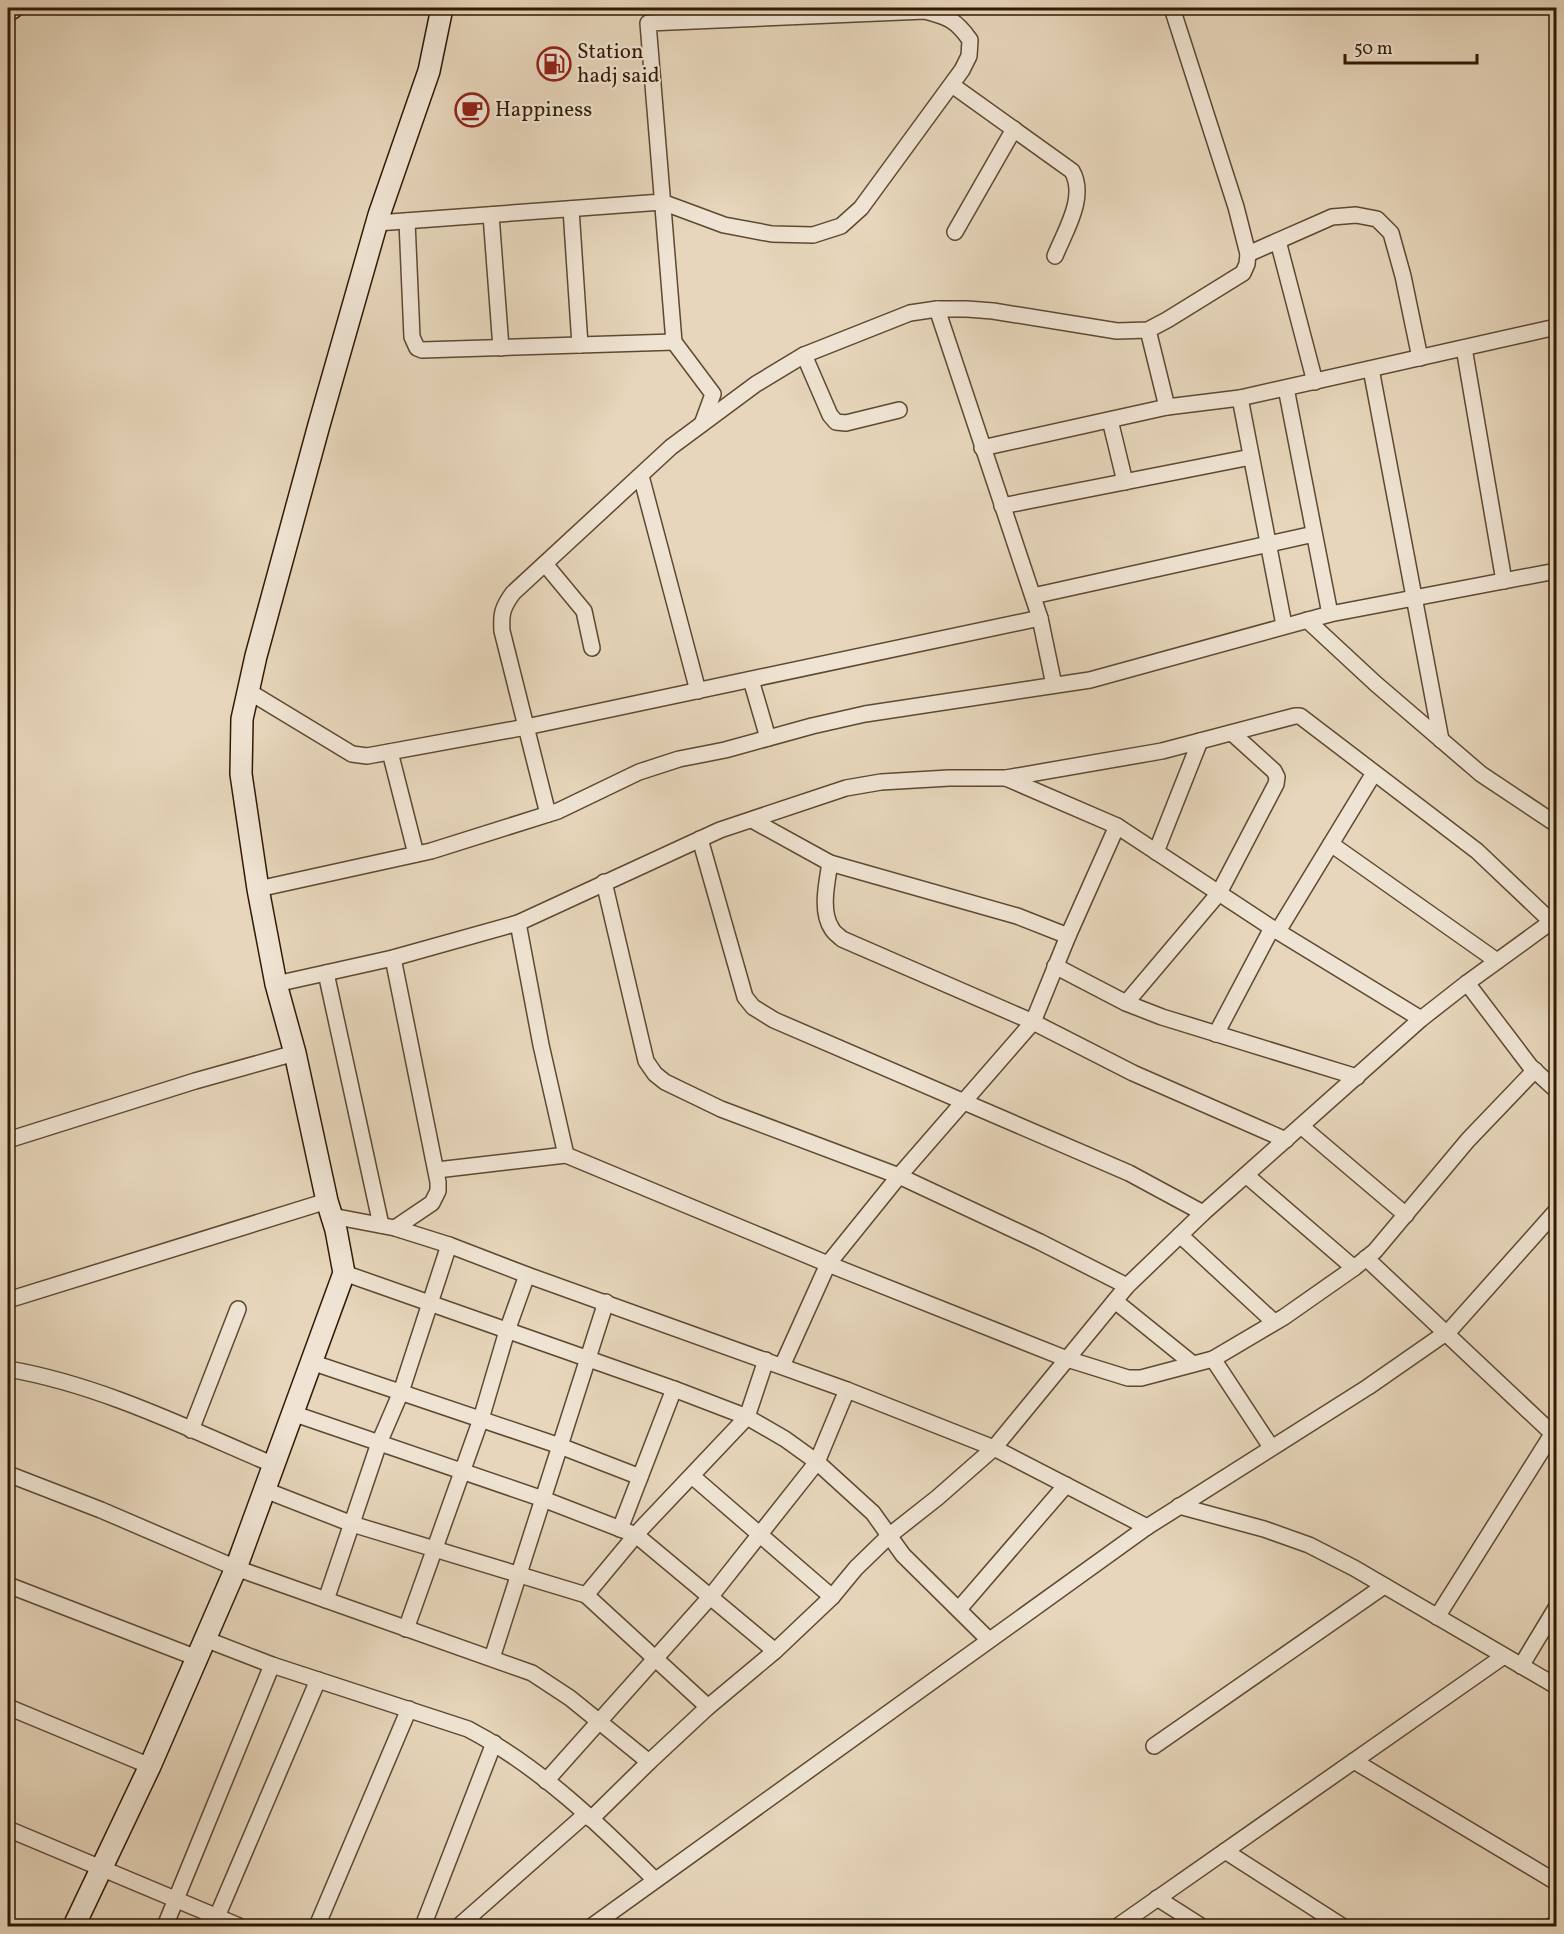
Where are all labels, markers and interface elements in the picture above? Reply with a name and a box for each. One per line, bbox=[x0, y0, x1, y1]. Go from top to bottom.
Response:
scale bar bbox=[1345, 27, 1477, 65]
text: 50 m bbox=[1354, 37, 1393, 62]
place label: Station hadj said bbox=[577, 38, 660, 91]
fuel station icon: Station hadj said bbox=[536, 46, 572, 82]
cafe icon: Happiness bbox=[454, 92, 490, 128]
place label: Happiness bbox=[495, 96, 592, 125]

